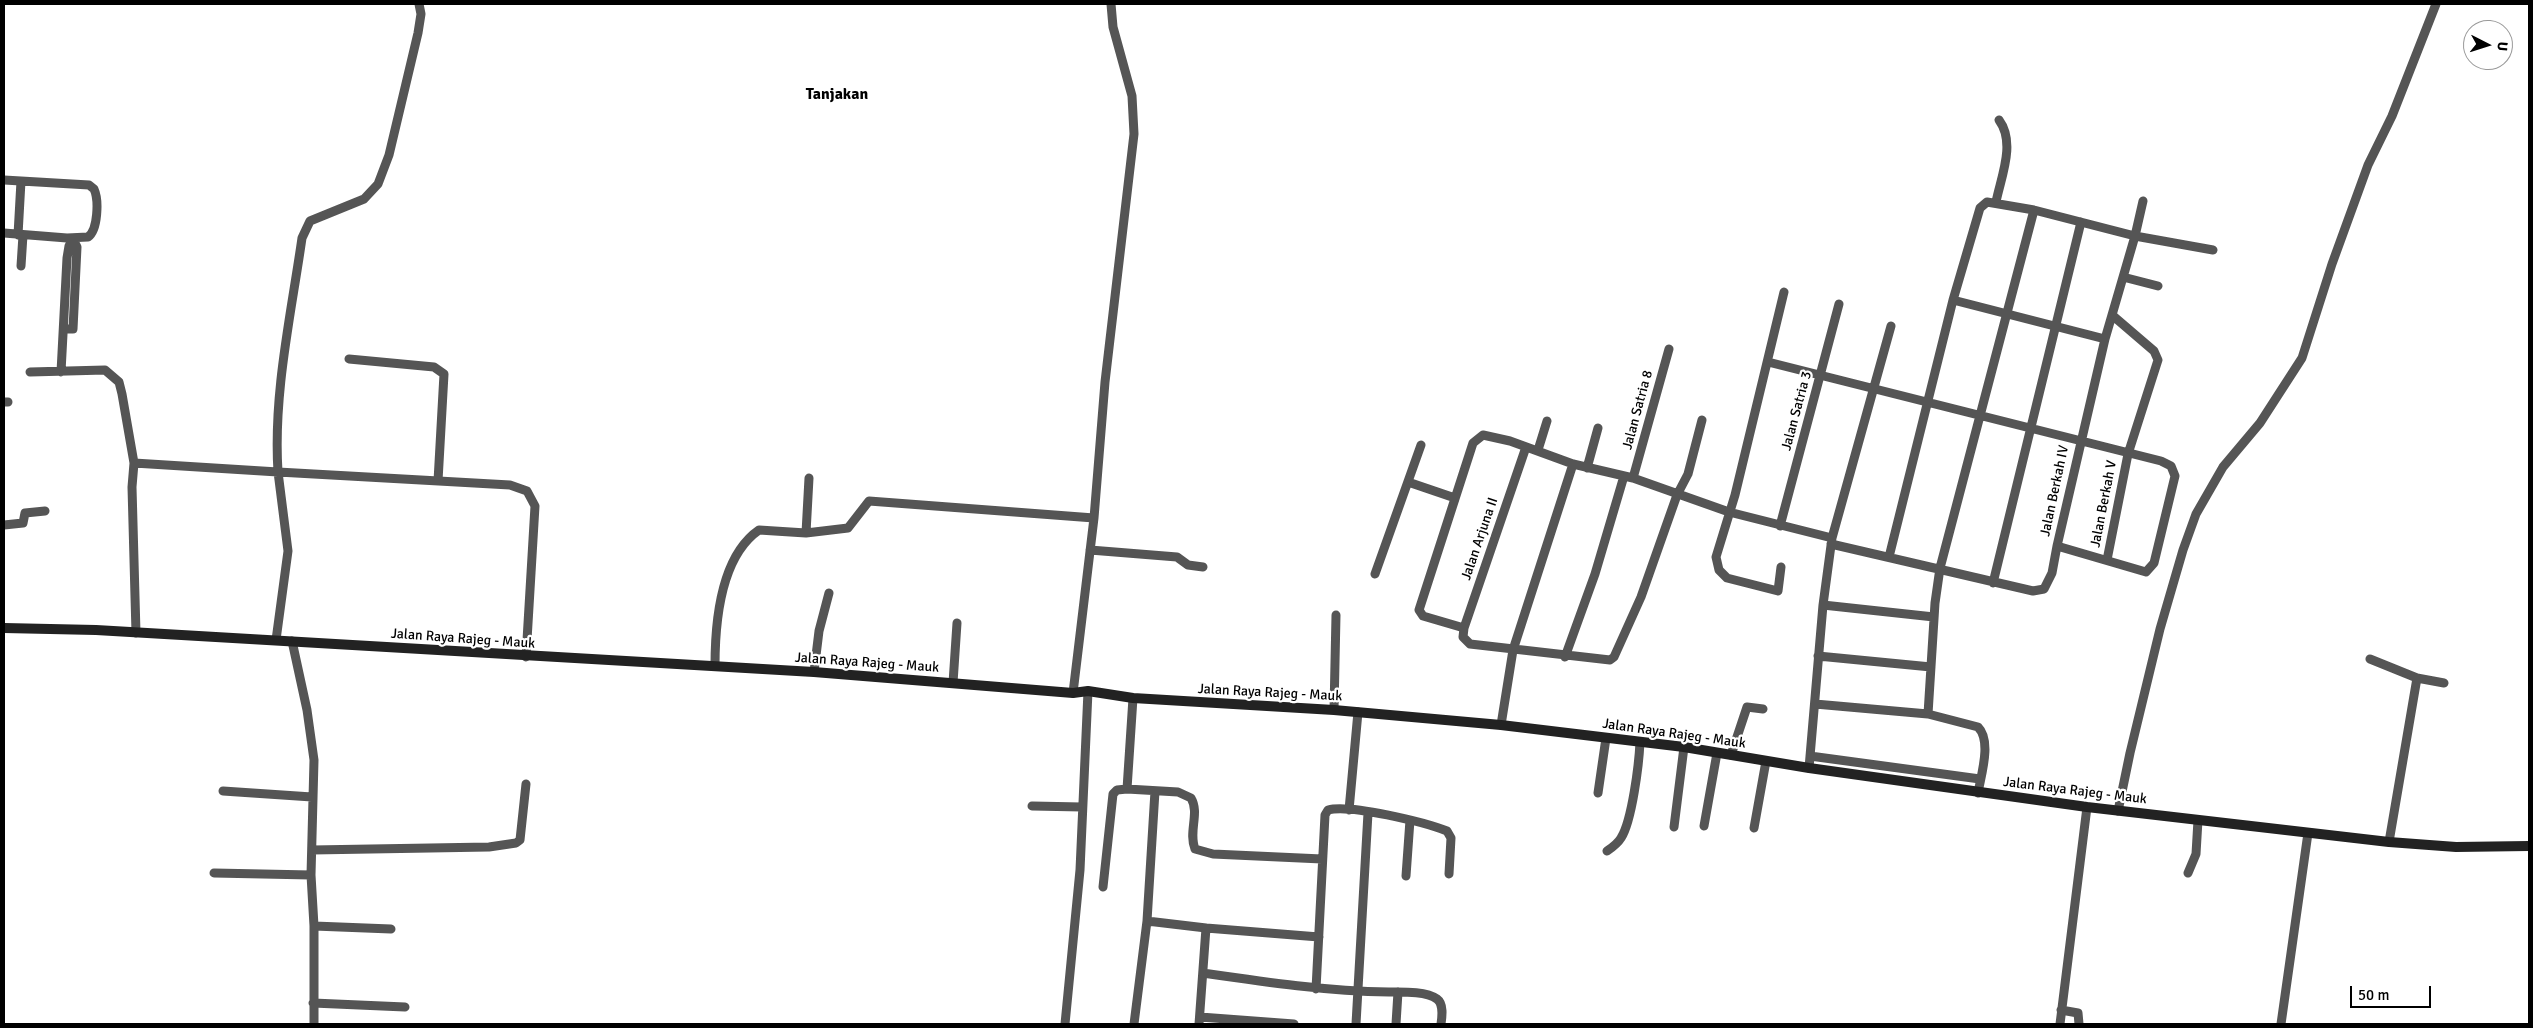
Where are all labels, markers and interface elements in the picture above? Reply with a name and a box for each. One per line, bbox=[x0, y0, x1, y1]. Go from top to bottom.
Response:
north arrow bbox=[2463, 20, 2513, 70]
text: U bbox=[2494, 41, 2511, 52]
district label: Tanjakan bbox=[806, 85, 868, 105]
street label: Jalan Satria 8 bbox=[1619, 368, 1657, 452]
street label: Jalan Satria 3 bbox=[1778, 369, 1816, 453]
street label: Jalan Berkah IV bbox=[2037, 444, 2073, 538]
street label: Jalan Berkah V bbox=[2087, 459, 2121, 549]
street label: Jalan Arjuna II bbox=[1458, 495, 1502, 583]
street label: Jalan Raya Rajeg - Mauk bbox=[390, 626, 536, 652]
street label: Jalan Raya Rajeg - Mauk bbox=[794, 650, 940, 676]
street label: Jalan Raya Rajeg - Mauk bbox=[1197, 681, 1343, 705]
street label: Jalan Raya Rajeg - Mauk bbox=[1601, 716, 1747, 752]
street label: Jalan Raya Rajeg - Mauk bbox=[2002, 774, 2148, 808]
scale bar bbox=[2353, 976, 2434, 1008]
text: 50 m bbox=[2358, 986, 2389, 1004]

